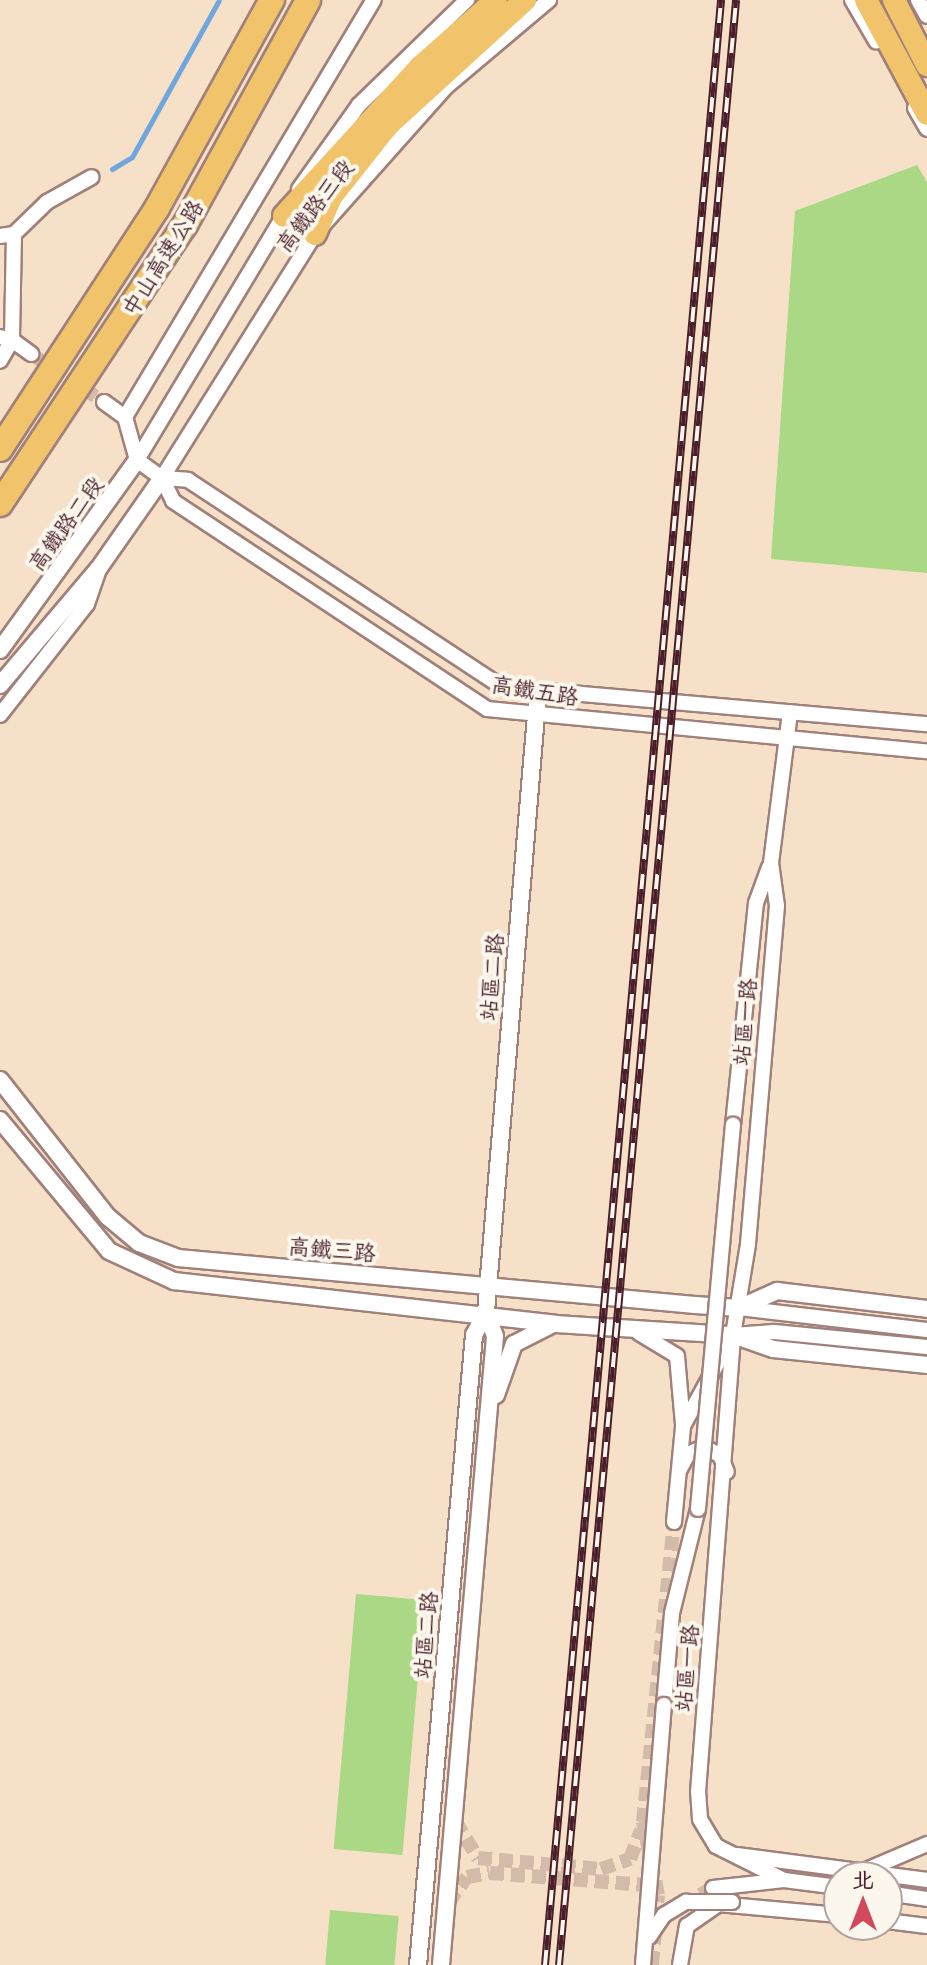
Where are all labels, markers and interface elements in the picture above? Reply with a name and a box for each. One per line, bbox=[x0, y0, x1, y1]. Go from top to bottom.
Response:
street label: 高鐵路三段 bbox=[271, 155, 359, 257]
street label: 中山高速公路 bbox=[117, 195, 209, 321]
street label: 高鐵路二段 bbox=[23, 472, 109, 576]
street label: 高鐵五路 bbox=[489, 671, 581, 711]
street label: 站區二路 bbox=[475, 932, 509, 1022]
street label: 站區一路 bbox=[728, 977, 762, 1067]
street label: 高鐵三路 bbox=[287, 1233, 377, 1267]
street label: 站區二路 bbox=[409, 1590, 443, 1680]
street label: 站區一路 bbox=[670, 1623, 704, 1713]
north arrow bbox=[823, 1861, 903, 1941]
text: 北 bbox=[852, 1865, 874, 1893]

